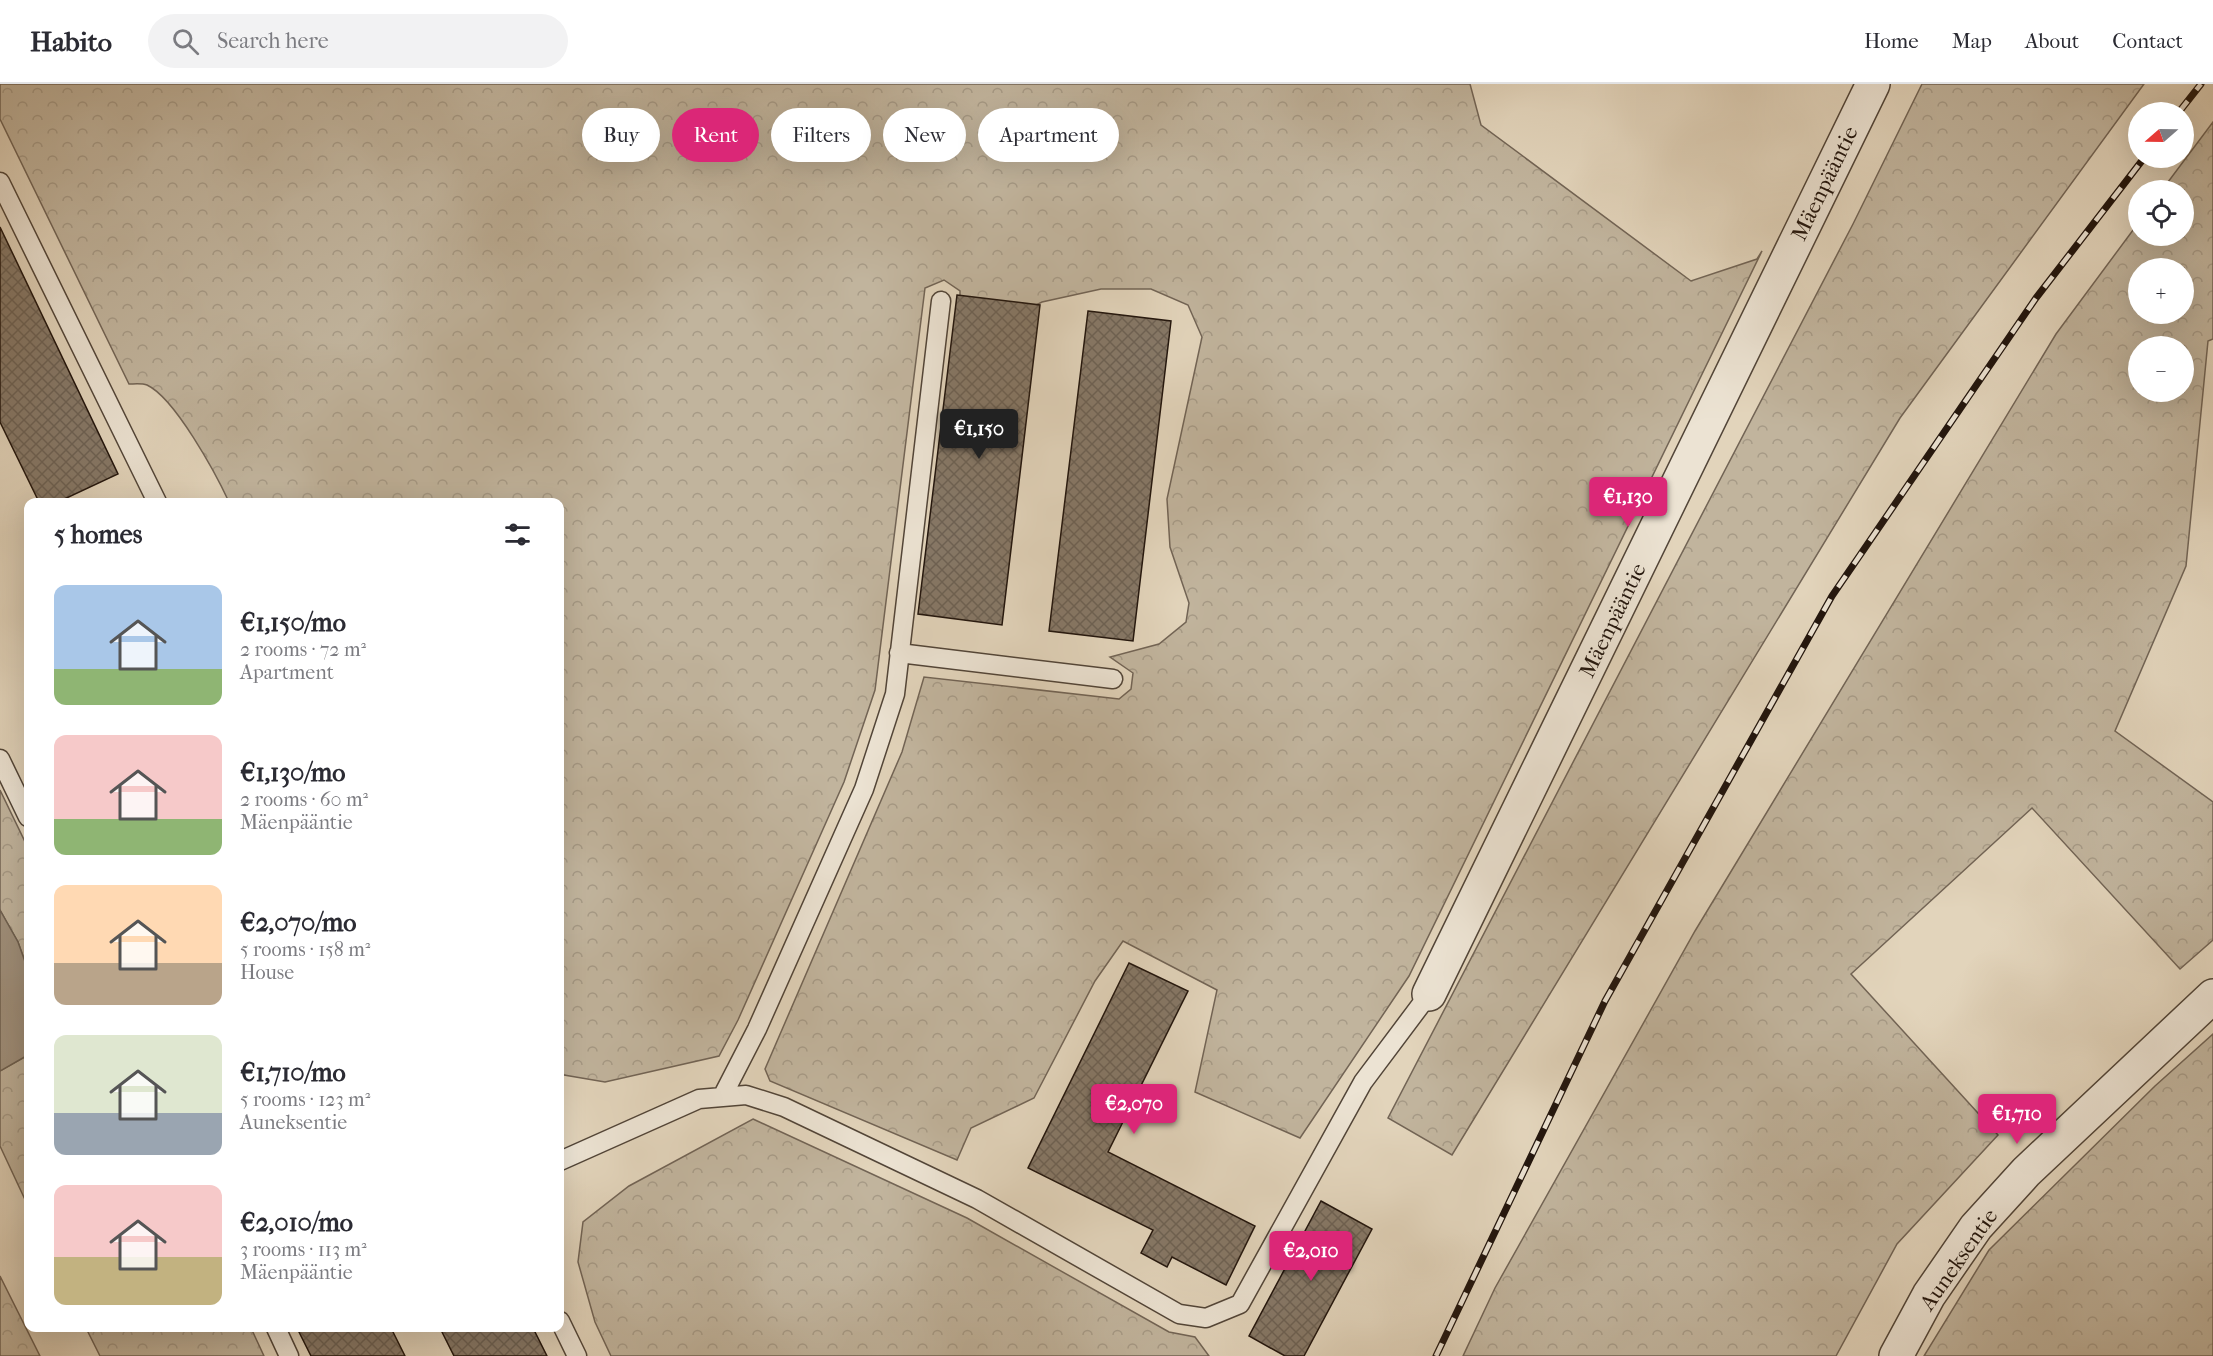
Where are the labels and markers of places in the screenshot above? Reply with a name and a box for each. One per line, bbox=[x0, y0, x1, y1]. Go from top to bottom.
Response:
pin: €1,150 bbox=[930, 409, 1028, 460]
pin: €1,130 bbox=[1579, 477, 1677, 528]
pin: €2,070 bbox=[1085, 1084, 1183, 1135]
pin: €1,710 bbox=[1968, 1094, 2066, 1145]
pin: €2,010 bbox=[1262, 1231, 1360, 1282]

